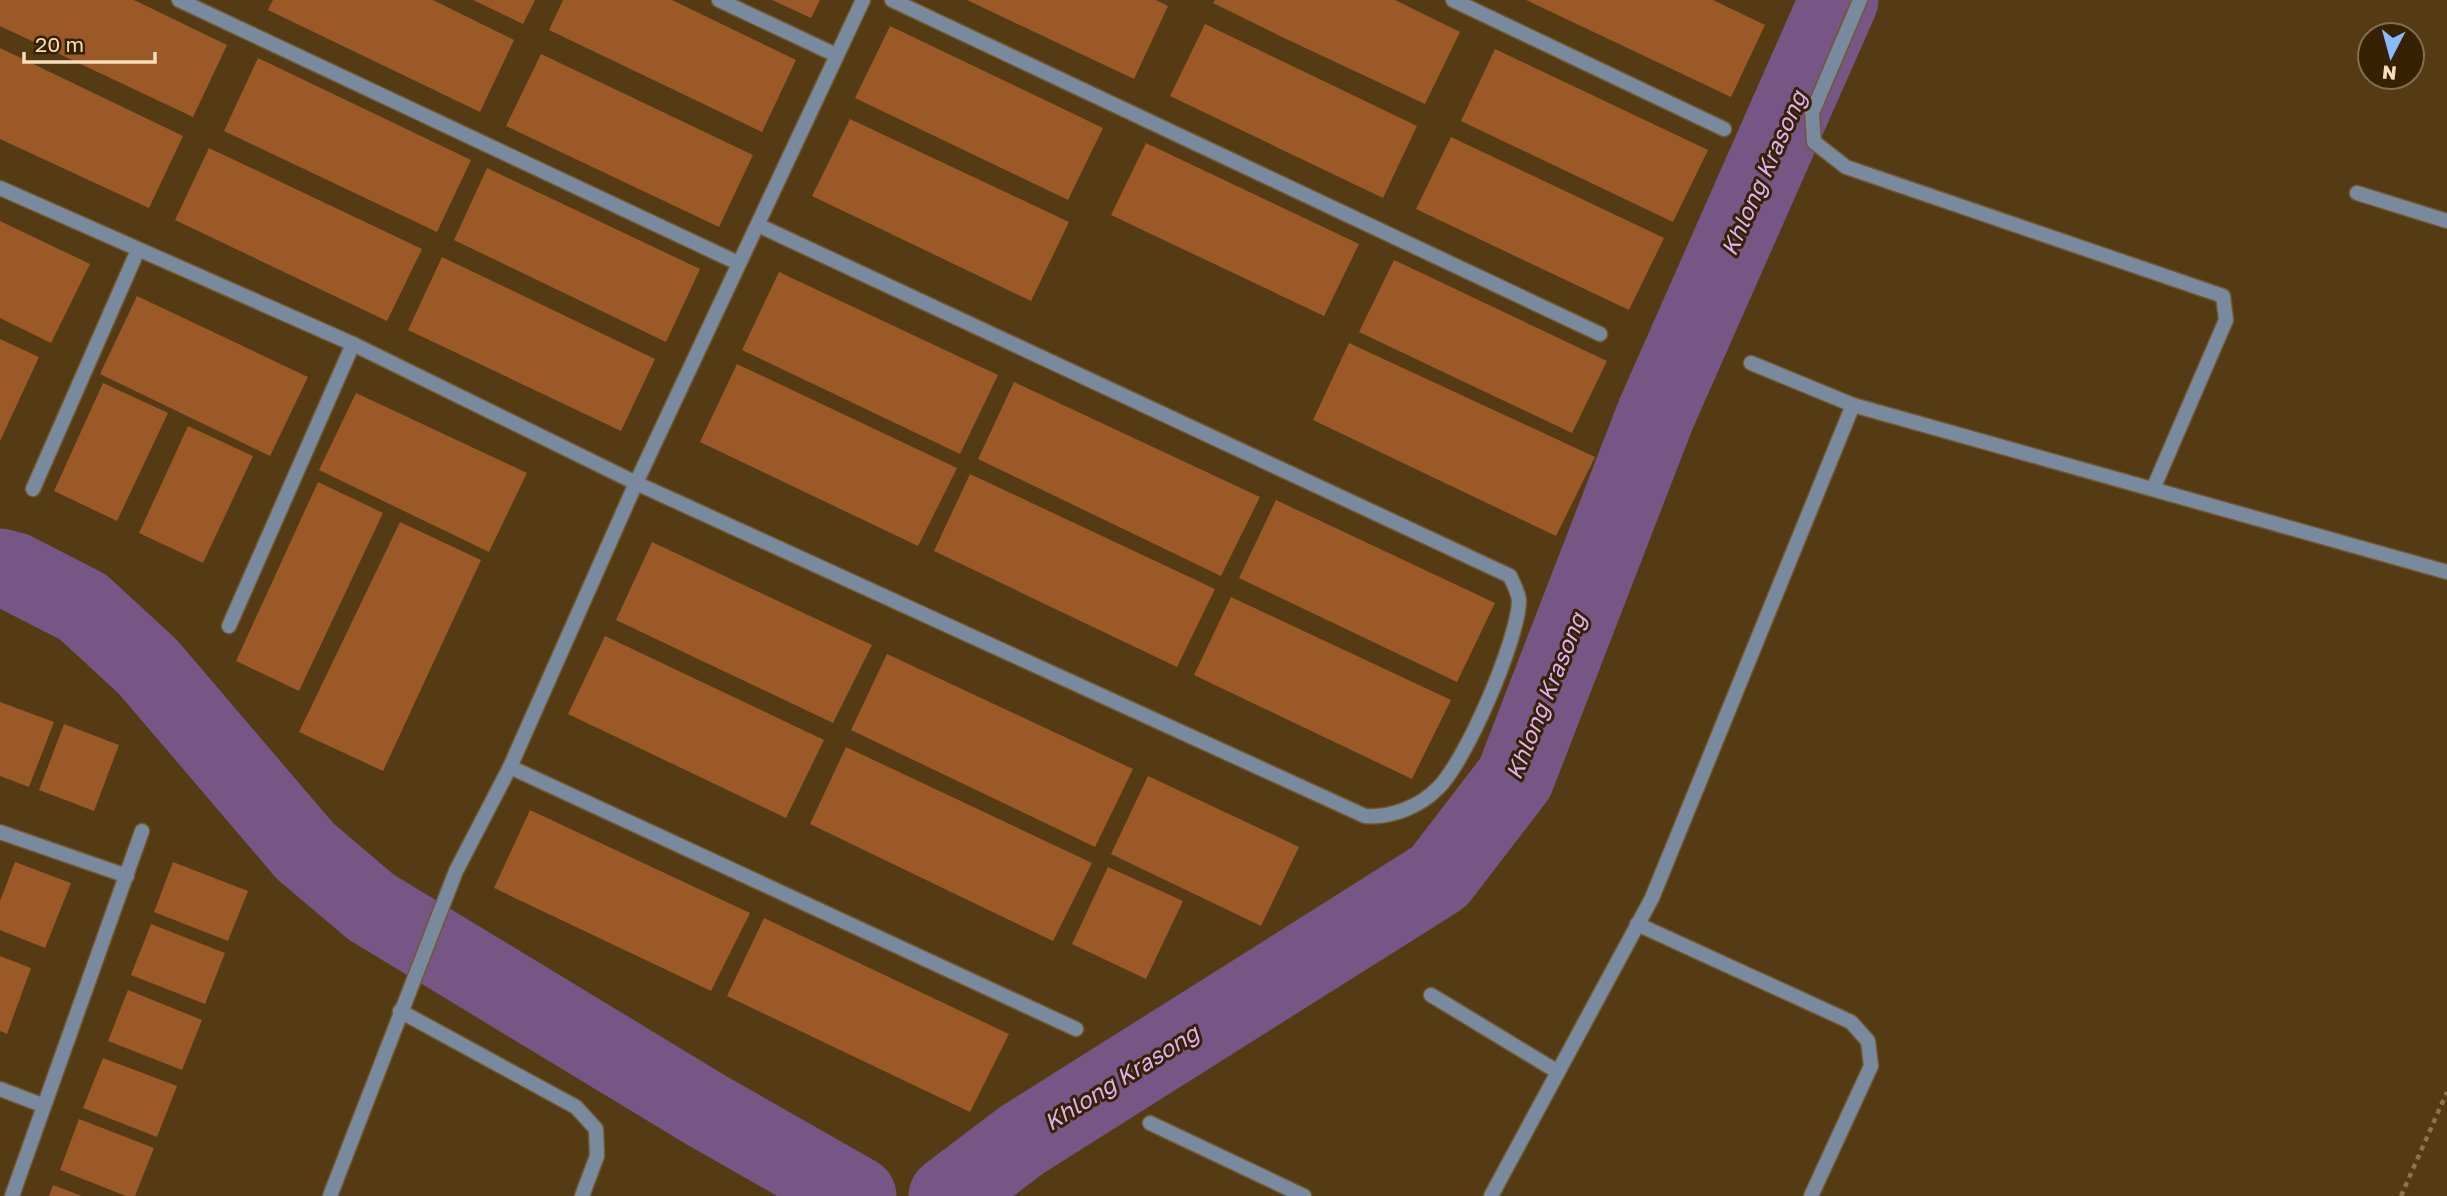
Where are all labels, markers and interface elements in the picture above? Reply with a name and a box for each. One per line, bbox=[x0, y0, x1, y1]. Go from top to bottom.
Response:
scale bar bbox=[24, 21, 156, 65]
north arrow bbox=[2356, 21, 2426, 91]
text: 20 m bbox=[35, 31, 84, 57]
text: N bbox=[2381, 61, 2398, 86]
water label: Khlong Krasong bbox=[1714, 85, 1813, 259]
water label: Khlong Krasong bbox=[1499, 607, 1592, 783]
water label: Khlong Krasong bbox=[1039, 1017, 1205, 1136]

